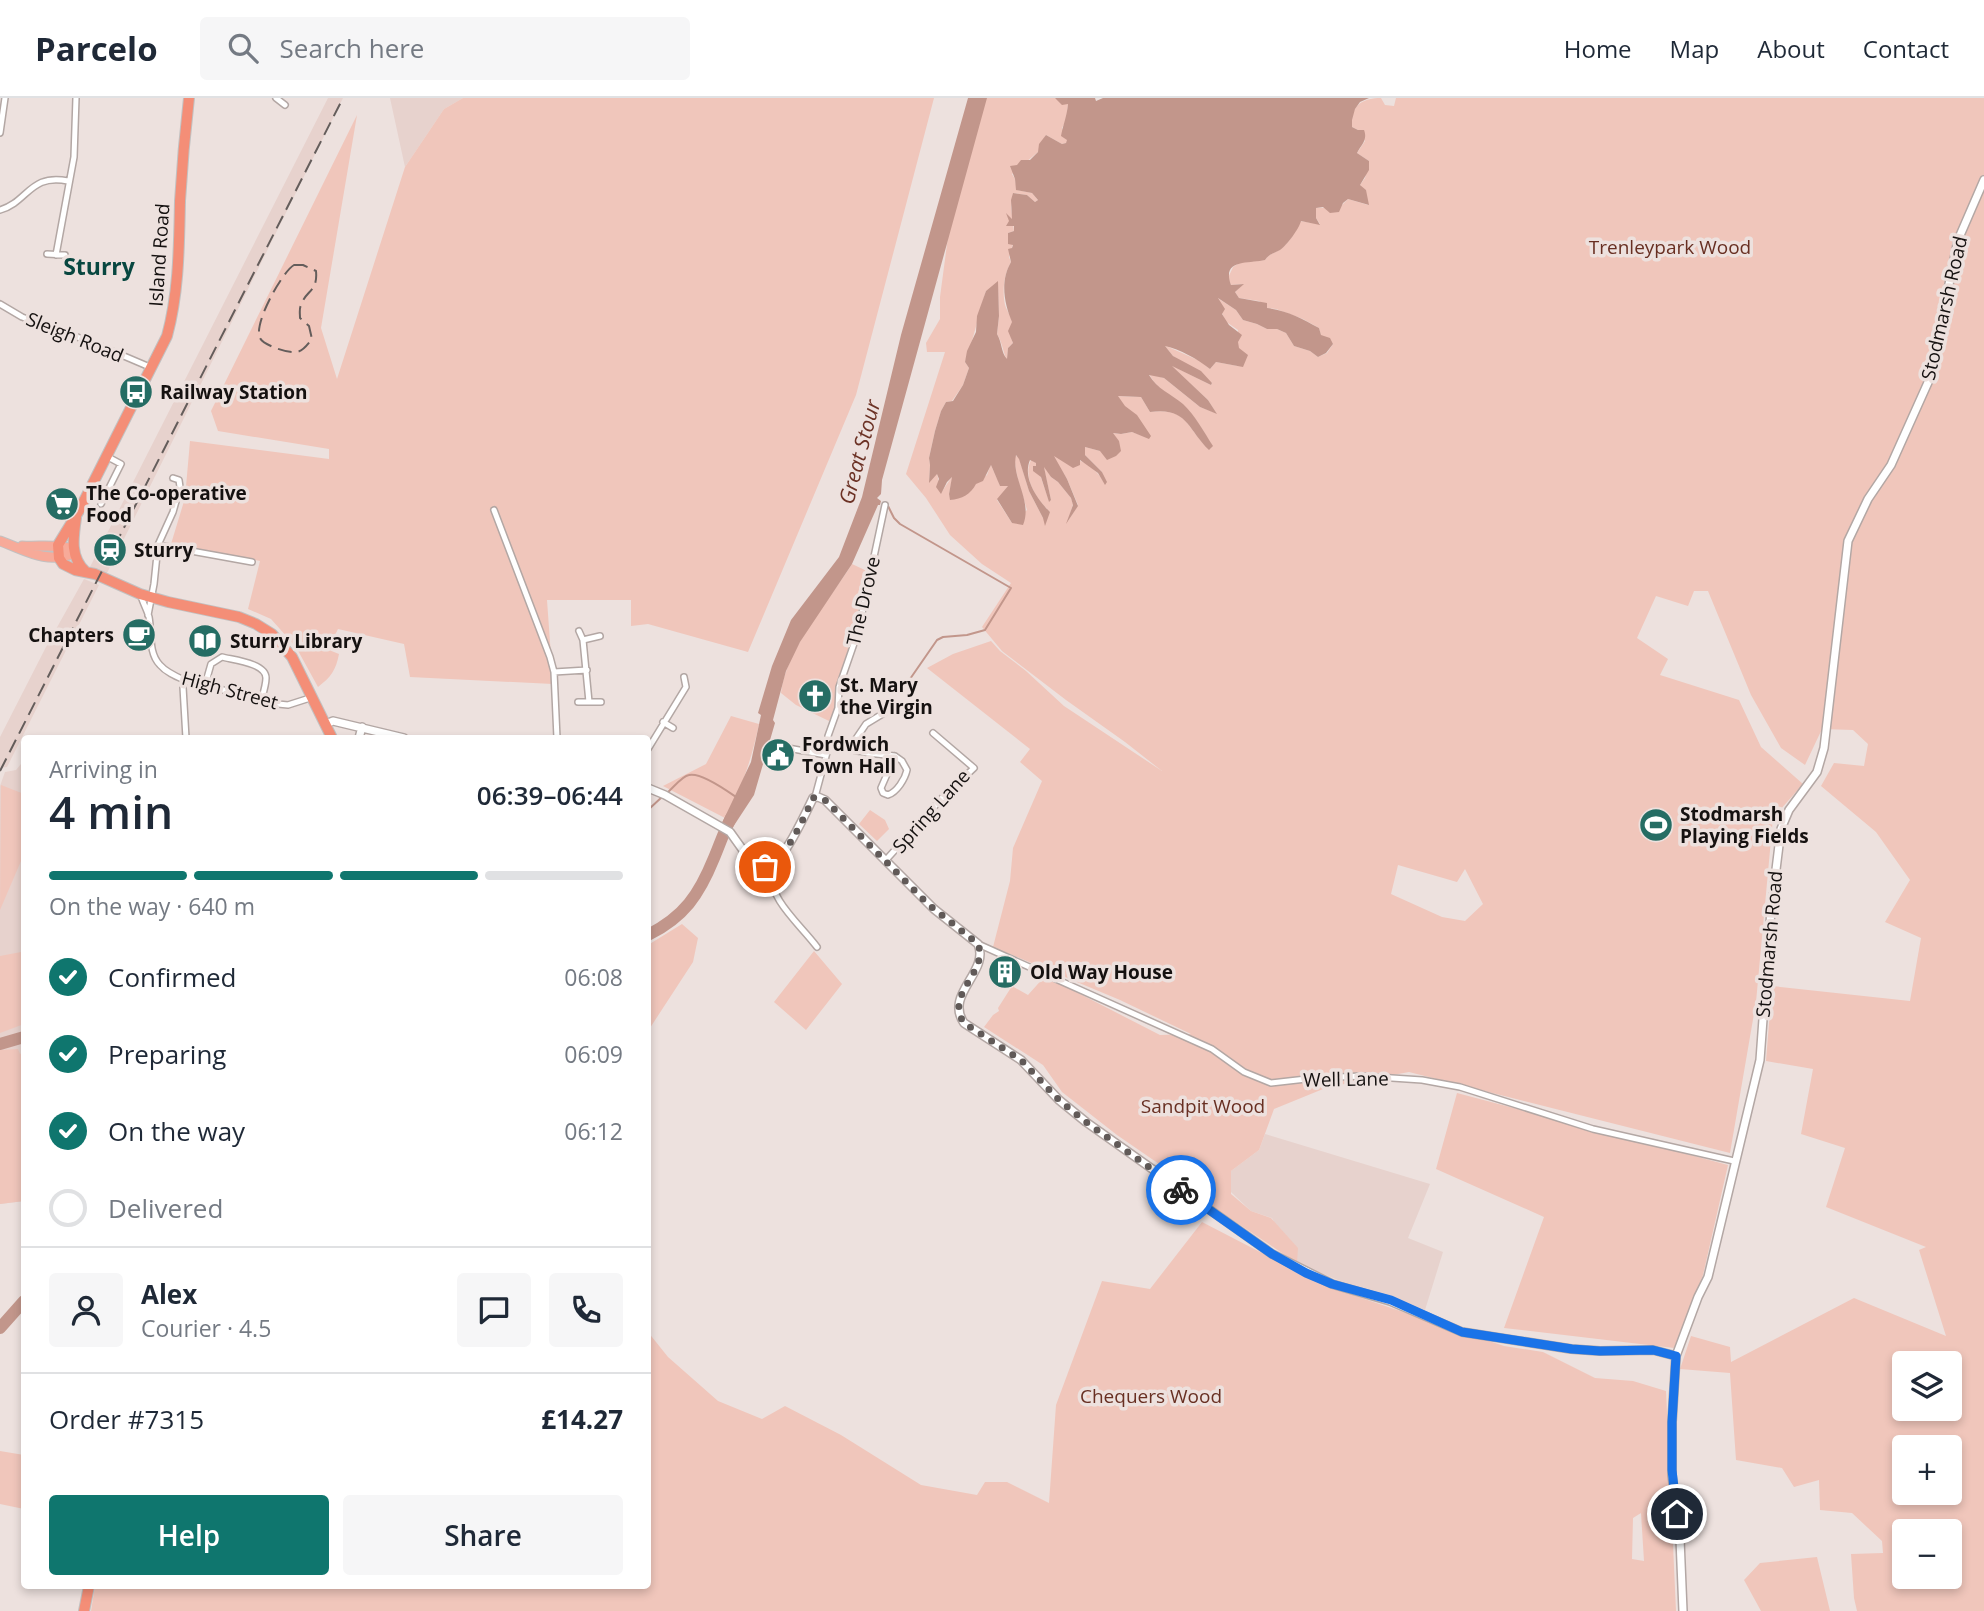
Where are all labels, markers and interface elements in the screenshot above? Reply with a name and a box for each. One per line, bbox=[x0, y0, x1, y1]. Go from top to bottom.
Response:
search box bbox=[200, 17, 690, 80]
text: Parcelo bbox=[35, 26, 158, 71]
icon: search bbox=[224, 29, 262, 67]
text: Search here bbox=[280, 30, 424, 66]
text: Home bbox=[1564, 32, 1632, 65]
text: Map bbox=[1670, 32, 1719, 65]
text: About bbox=[1757, 32, 1825, 65]
text: Contact bbox=[1863, 32, 1949, 65]
street label: Island Road bbox=[142, 203, 176, 307]
street label: Stodmarsh Road bbox=[1915, 233, 1973, 383]
park label: Trenleypark Wood bbox=[1589, 234, 1751, 260]
district label: Sturry bbox=[63, 250, 136, 282]
street label: Sleigh Road bbox=[22, 306, 128, 368]
bus stop icon: Railway Station bbox=[117, 373, 155, 411]
place label: Railway Station bbox=[160, 379, 308, 405]
water label: Great Stour bbox=[832, 396, 887, 507]
place label: The Co-operative Food bbox=[86, 480, 247, 528]
supermarket icon: The Co-operative Food bbox=[43, 485, 81, 523]
station icon: Sturry bbox=[91, 531, 129, 569]
place label: Sturry bbox=[134, 537, 193, 563]
street label: The Drove bbox=[840, 554, 886, 648]
cafe icon: Chapters bbox=[120, 616, 158, 654]
place label: Chapters bbox=[28, 622, 114, 648]
library icon: Sturry Library bbox=[186, 622, 224, 660]
place label: Sturry Library bbox=[230, 628, 362, 654]
street label: High Street bbox=[179, 665, 281, 715]
place label: St. Mary the Virgin bbox=[840, 672, 933, 720]
church icon: St. Mary the Virgin bbox=[796, 677, 834, 715]
place label: Fordwich Town Hall bbox=[802, 731, 896, 779]
public building icon: Fordwich Town Hall bbox=[759, 736, 797, 774]
text: Arriving in bbox=[49, 753, 158, 785]
street label: Spring Lane bbox=[886, 764, 976, 858]
text: 06:39–06:44 bbox=[477, 777, 623, 813]
text: 4 min bbox=[49, 780, 173, 842]
place label: Stodmarsh Playing Fields bbox=[1680, 801, 1809, 849]
sports icon: Stodmarsh Playing Fields bbox=[1637, 806, 1675, 844]
pin bbox=[735, 837, 795, 897]
icon: bag bbox=[746, 848, 784, 886]
street label: Stodmarsh Road bbox=[1750, 870, 1788, 1018]
text: On the way · 640 m bbox=[49, 890, 255, 922]
building icon: Old Way House bbox=[986, 953, 1024, 991]
icon: check bbox=[49, 958, 87, 996]
text: Confirmed bbox=[108, 959, 236, 995]
place label: Old Way House bbox=[1030, 959, 1173, 985]
text: 06:08 bbox=[564, 961, 623, 993]
icon: check bbox=[49, 1035, 87, 1073]
text: Preparing bbox=[108, 1036, 226, 1072]
text: 06:09 bbox=[564, 1038, 623, 1070]
street label: Well Lane bbox=[1303, 1065, 1389, 1093]
park label: Sandpit Wood bbox=[1141, 1093, 1265, 1119]
icon: check bbox=[49, 1112, 87, 1150]
text: On the way bbox=[108, 1113, 245, 1149]
text: 06:12 bbox=[564, 1115, 623, 1147]
courier bbox=[1146, 1155, 1216, 1225]
icon: bike bbox=[1162, 1171, 1200, 1209]
text: Delivered bbox=[108, 1190, 223, 1226]
button: person bbox=[49, 1273, 123, 1347]
button: chat bbox=[457, 1273, 531, 1347]
button: phone bbox=[549, 1273, 623, 1347]
text: Alex bbox=[141, 1276, 197, 1312]
text: Courier · 4.5 bbox=[141, 1312, 271, 1344]
map controls bbox=[1892, 1351, 1962, 1589]
button: layers bbox=[1892, 1351, 1962, 1421]
park label: Chequers Wood bbox=[1080, 1383, 1222, 1409]
text: Order #7315 bbox=[49, 1401, 204, 1437]
text: £14.27 bbox=[541, 1401, 623, 1437]
button: + bbox=[1892, 1435, 1962, 1505]
pin bbox=[1647, 1484, 1707, 1544]
button: Help bbox=[49, 1495, 329, 1575]
button: Share bbox=[343, 1495, 623, 1575]
icon: home bbox=[1658, 1495, 1696, 1533]
button: − bbox=[1892, 1519, 1962, 1589]

